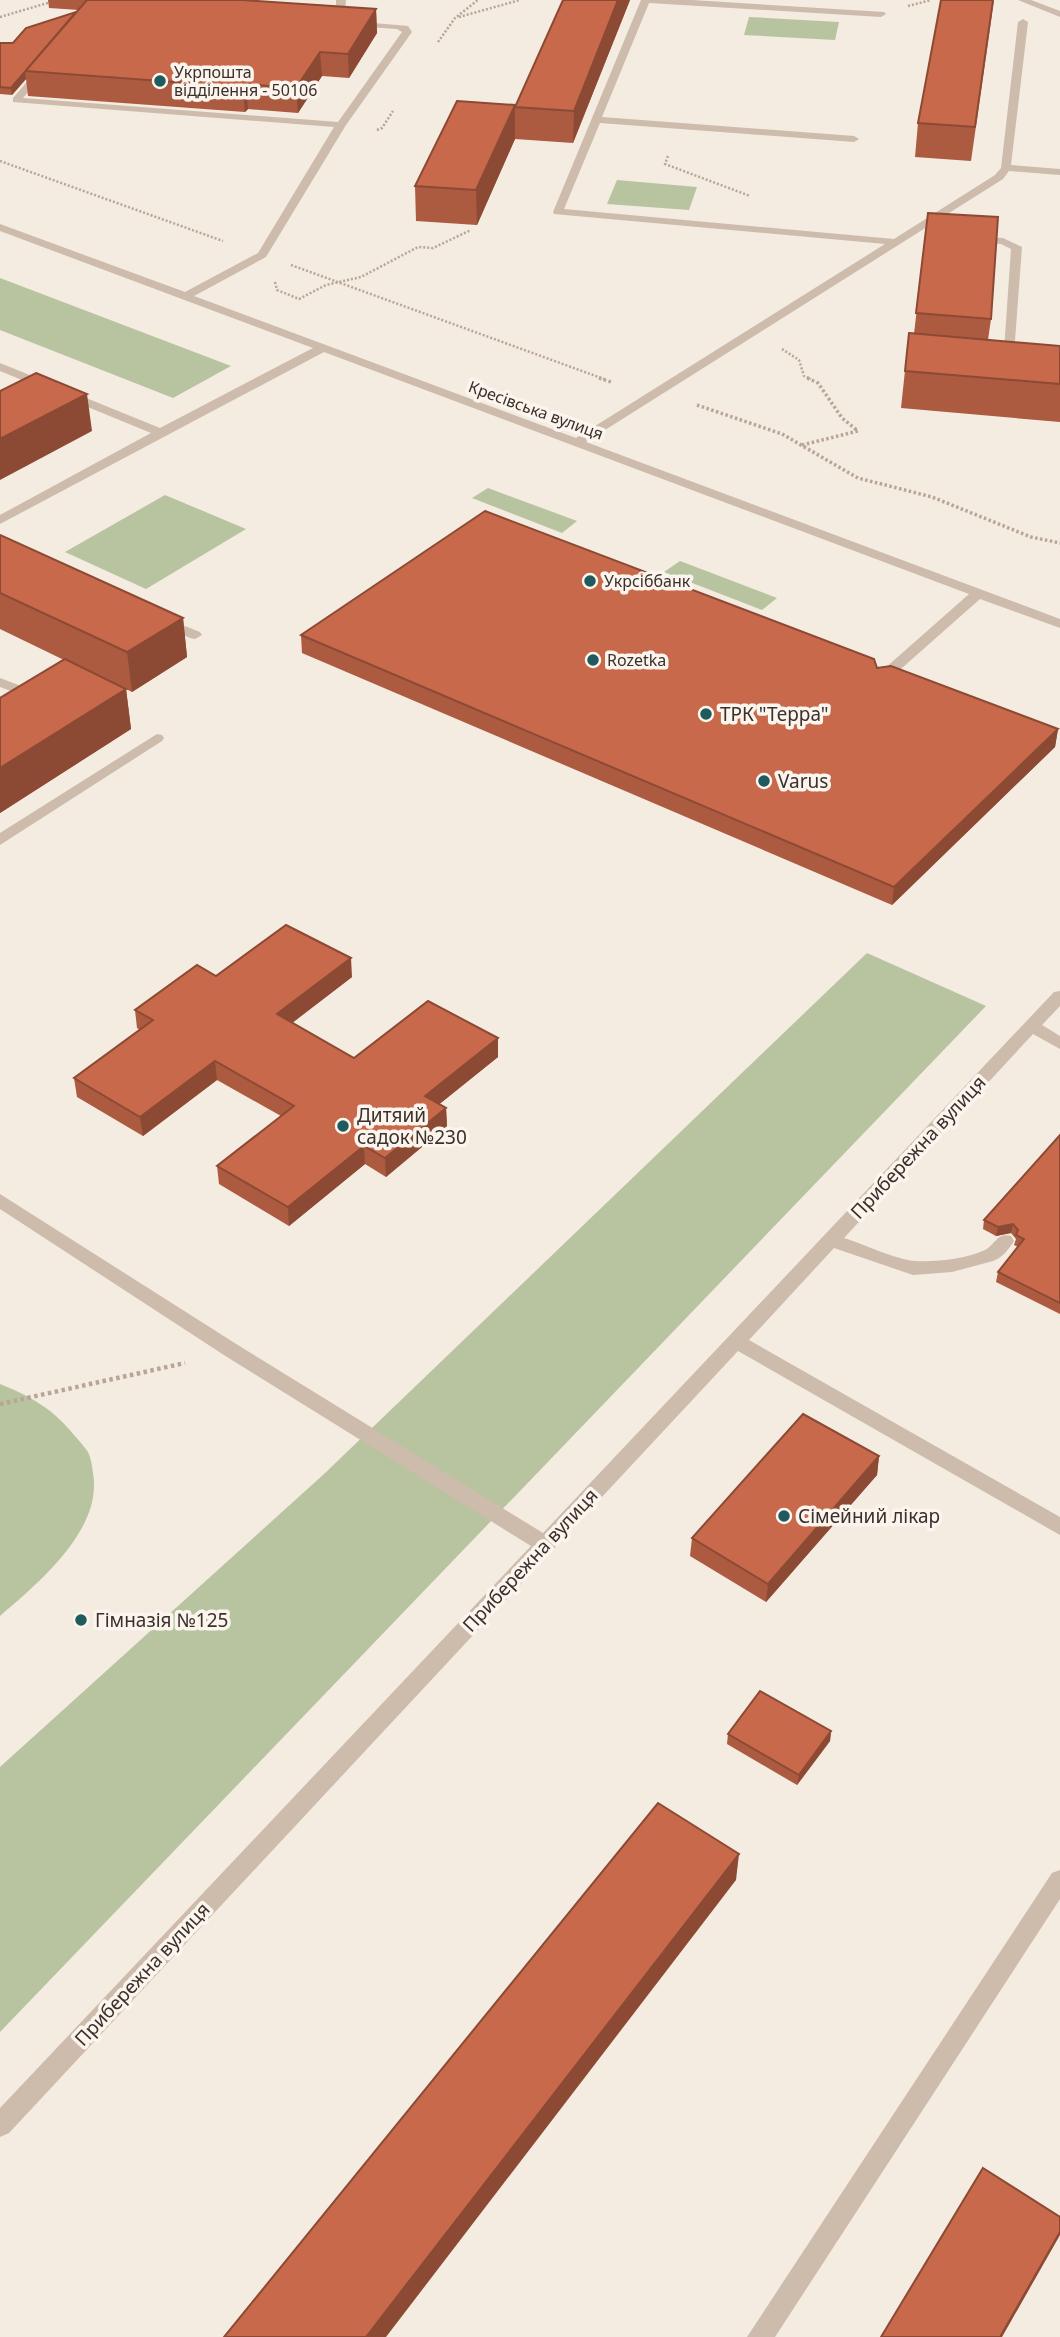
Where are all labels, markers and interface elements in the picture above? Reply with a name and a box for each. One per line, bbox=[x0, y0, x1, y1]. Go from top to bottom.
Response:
place label: Укрпошта відділення - 50106 bbox=[174, 61, 317, 101]
marker: Укрпошта відділення - 50106 bbox=[152, 73, 168, 89]
street label: Кресівська вулиця bbox=[466, 375, 606, 445]
place label: Укрсіббанк bbox=[604, 570, 691, 592]
marker: Укрсіббанк bbox=[582, 573, 598, 589]
place label: Rozetka bbox=[607, 649, 666, 671]
marker: Rozetka bbox=[585, 652, 601, 668]
place label: ТРК "Терра" bbox=[720, 701, 829, 727]
marker: ТРК "Терра" bbox=[698, 706, 714, 722]
place label: Varus bbox=[778, 768, 828, 794]
marker: Varus bbox=[756, 773, 772, 789]
street label: Прибережна вулиця bbox=[845, 1070, 991, 1224]
place label: Дитяий садок №230 bbox=[357, 1102, 467, 1150]
marker: Дитяий садок №230 bbox=[335, 1118, 351, 1134]
street label: Прибережна вулиця bbox=[457, 1483, 603, 1637]
place label: Сімейний лікар bbox=[798, 1503, 940, 1529]
marker: Сімейний лікар bbox=[776, 1508, 792, 1524]
place label: Гімназія №125 bbox=[95, 1607, 228, 1633]
marker: Гімназія №125 bbox=[73, 1612, 89, 1628]
street label: Прибережна вулиця bbox=[69, 1897, 215, 2051]

